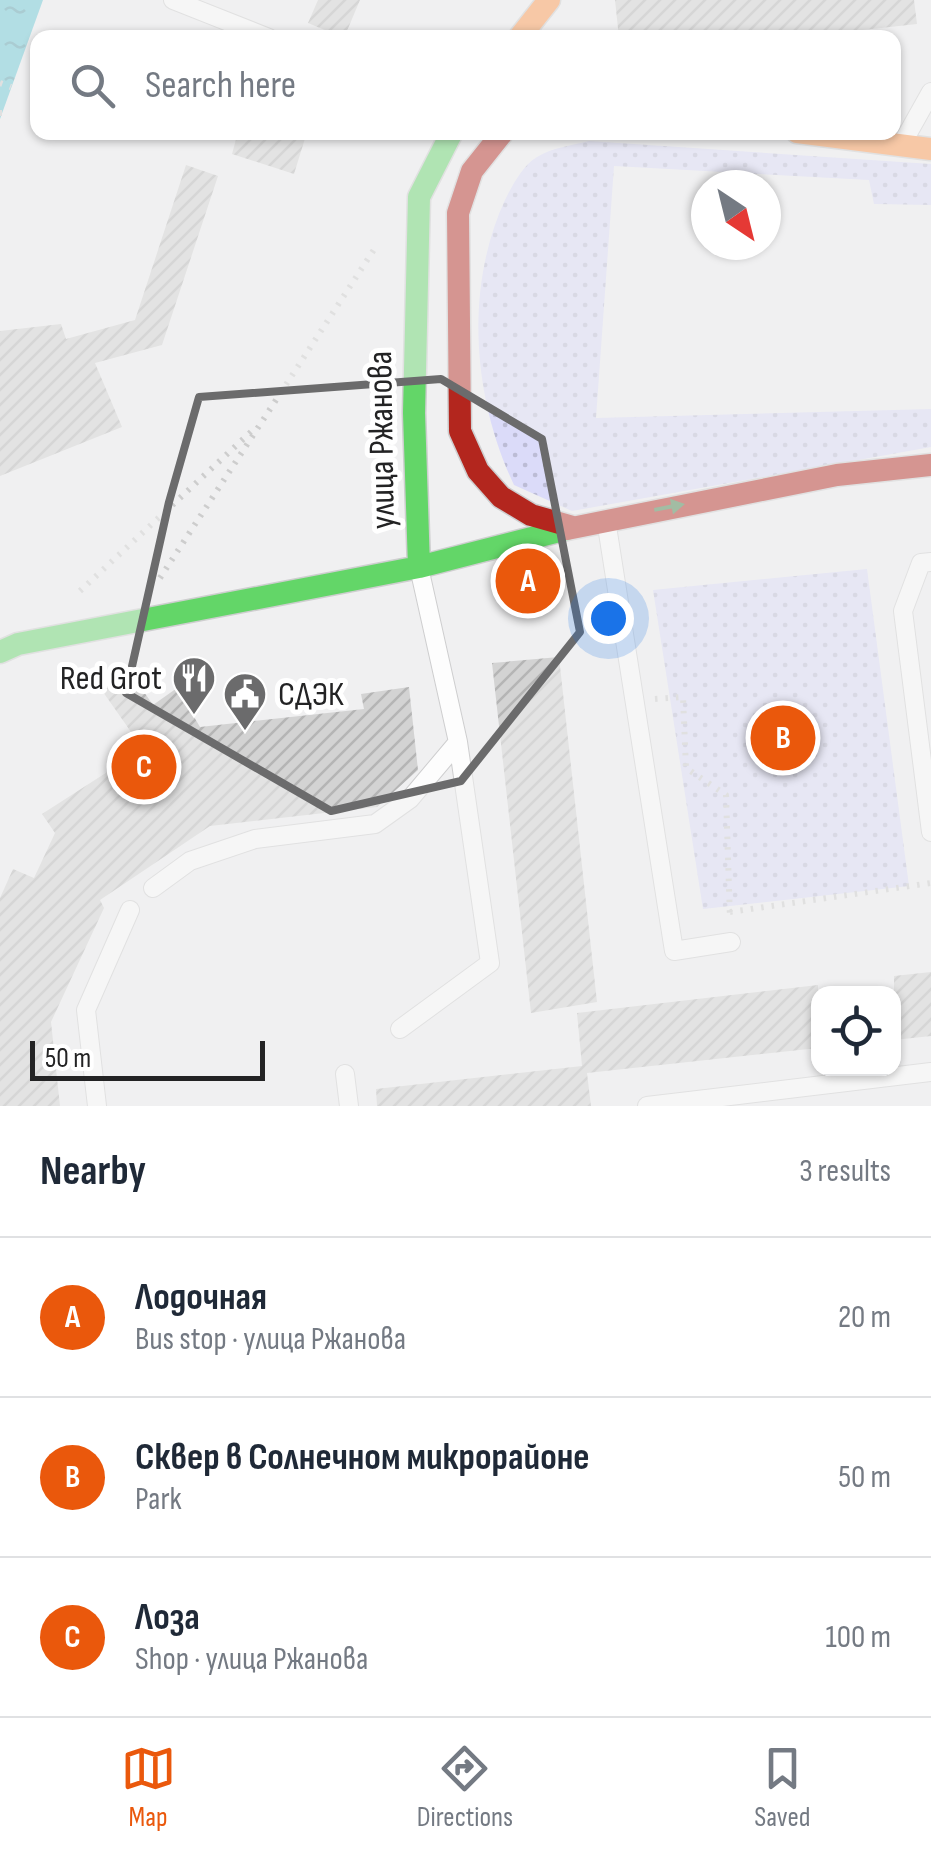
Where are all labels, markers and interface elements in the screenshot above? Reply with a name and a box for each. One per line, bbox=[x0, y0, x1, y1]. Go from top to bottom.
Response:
search box bbox=[30, 30, 901, 140]
icon: search bbox=[65, 58, 120, 113]
text: Search here bbox=[145, 63, 296, 108]
north arrow bbox=[691, 170, 781, 260]
street label: улица Ржанова bbox=[359, 351, 405, 529]
one-way arrow bbox=[653, 499, 684, 515]
pin: A bbox=[496, 544, 560, 618]
your location bbox=[583, 593, 634, 644]
restaurant icon: Red Grot bbox=[171, 655, 217, 716]
place label: Red Grot bbox=[60, 657, 162, 700]
public building icon: СДЭК bbox=[222, 671, 268, 732]
place label: СДЭК bbox=[278, 673, 344, 716]
pin: B bbox=[750, 700, 816, 776]
pin: C bbox=[112, 730, 176, 804]
map controls bbox=[811, 986, 901, 1076]
button: locate bbox=[811, 986, 901, 1076]
scale bar bbox=[30, 1036, 265, 1080]
text: 50 m bbox=[45, 1042, 91, 1075]
text: Nearby bbox=[40, 1146, 146, 1197]
text: 3 results bbox=[799, 1152, 891, 1191]
text: Лодочная bbox=[135, 1275, 267, 1320]
text: A bbox=[65, 1298, 80, 1337]
text: 20 m bbox=[838, 1298, 891, 1337]
text: Bus stop · улица Ржанова bbox=[135, 1320, 406, 1359]
text: Сквер в Солнечном микрорайоне bbox=[135, 1435, 590, 1480]
text: B bbox=[65, 1458, 80, 1497]
text: 50 m bbox=[838, 1458, 891, 1497]
text: Park bbox=[135, 1480, 182, 1519]
text: Лоза bbox=[135, 1595, 200, 1640]
text: C bbox=[64, 1618, 81, 1657]
text: 100 m bbox=[826, 1618, 891, 1657]
text: Shop · улица Ржанова bbox=[135, 1640, 368, 1679]
tab: Map bbox=[121, 1741, 176, 1834]
tab: Directions bbox=[417, 1741, 513, 1834]
tab: Saved bbox=[754, 1741, 810, 1834]

